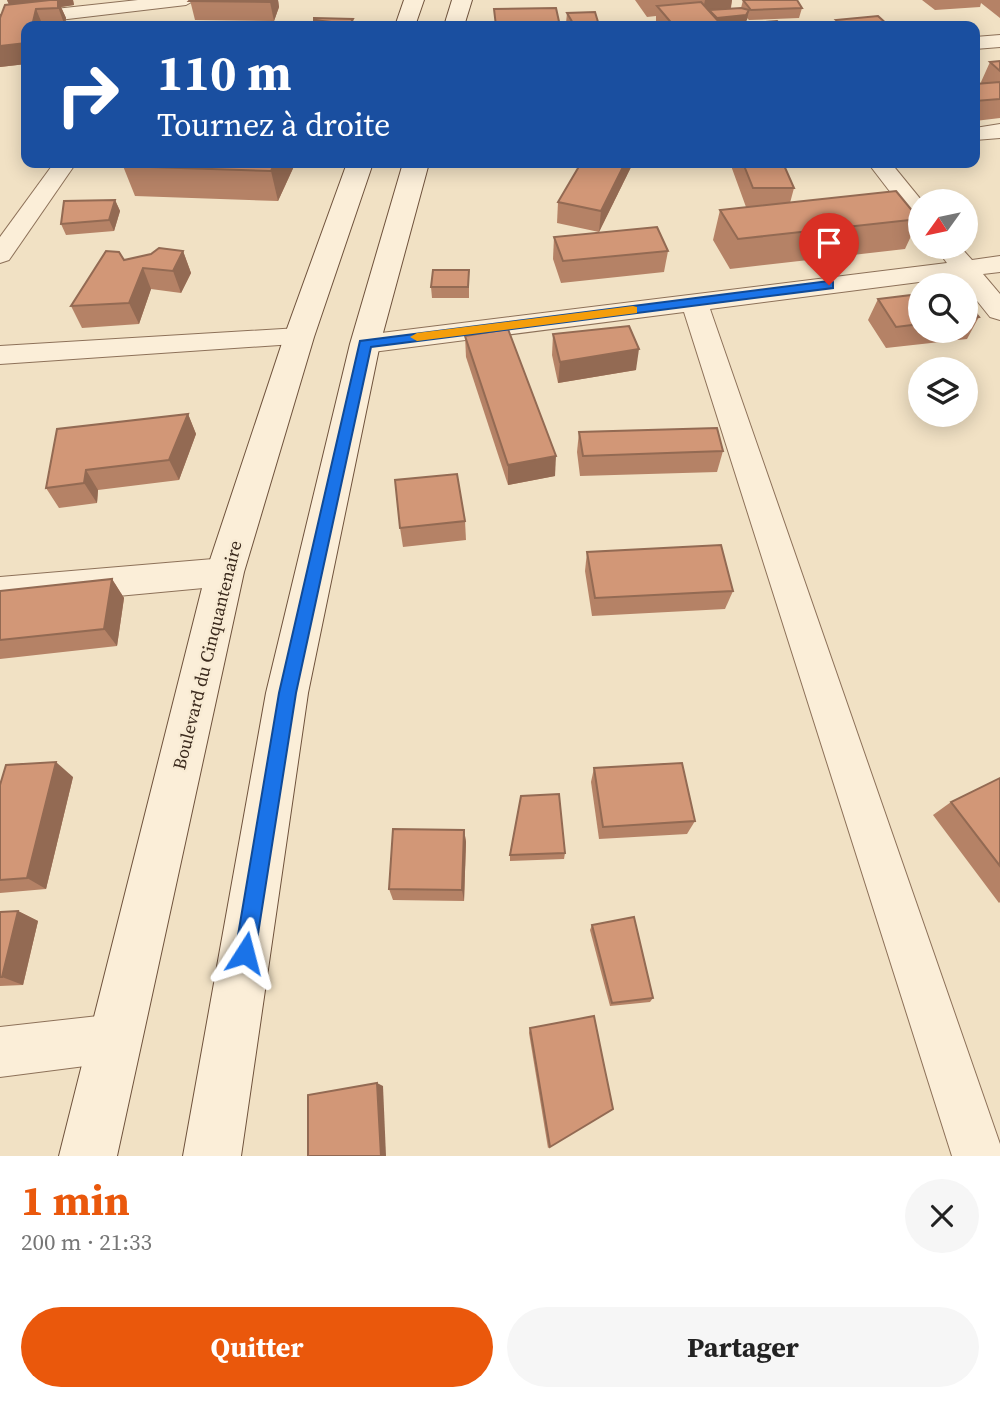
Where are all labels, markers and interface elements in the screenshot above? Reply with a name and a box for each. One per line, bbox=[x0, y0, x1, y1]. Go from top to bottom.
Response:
text: 110 m bbox=[157, 39, 292, 106]
icon: right bbox=[42, 49, 133, 140]
text: Tournez à droite bbox=[157, 103, 390, 147]
north arrow bbox=[908, 189, 978, 259]
map controls bbox=[908, 189, 978, 427]
pin bbox=[799, 213, 859, 285]
icon: arrive bbox=[810, 224, 848, 262]
button: search bbox=[908, 273, 978, 343]
button: layers bbox=[908, 357, 978, 427]
street label: Boulevard du Cinquantenaire bbox=[166, 538, 248, 772]
position arrow bbox=[208, 916, 282, 990]
text: 1 min bbox=[21, 1171, 130, 1229]
button: close bbox=[905, 1179, 979, 1253]
text: 200 m · 21:33 bbox=[21, 1226, 152, 1258]
button: Quitter bbox=[21, 1307, 493, 1387]
button: Partager bbox=[507, 1307, 979, 1387]

